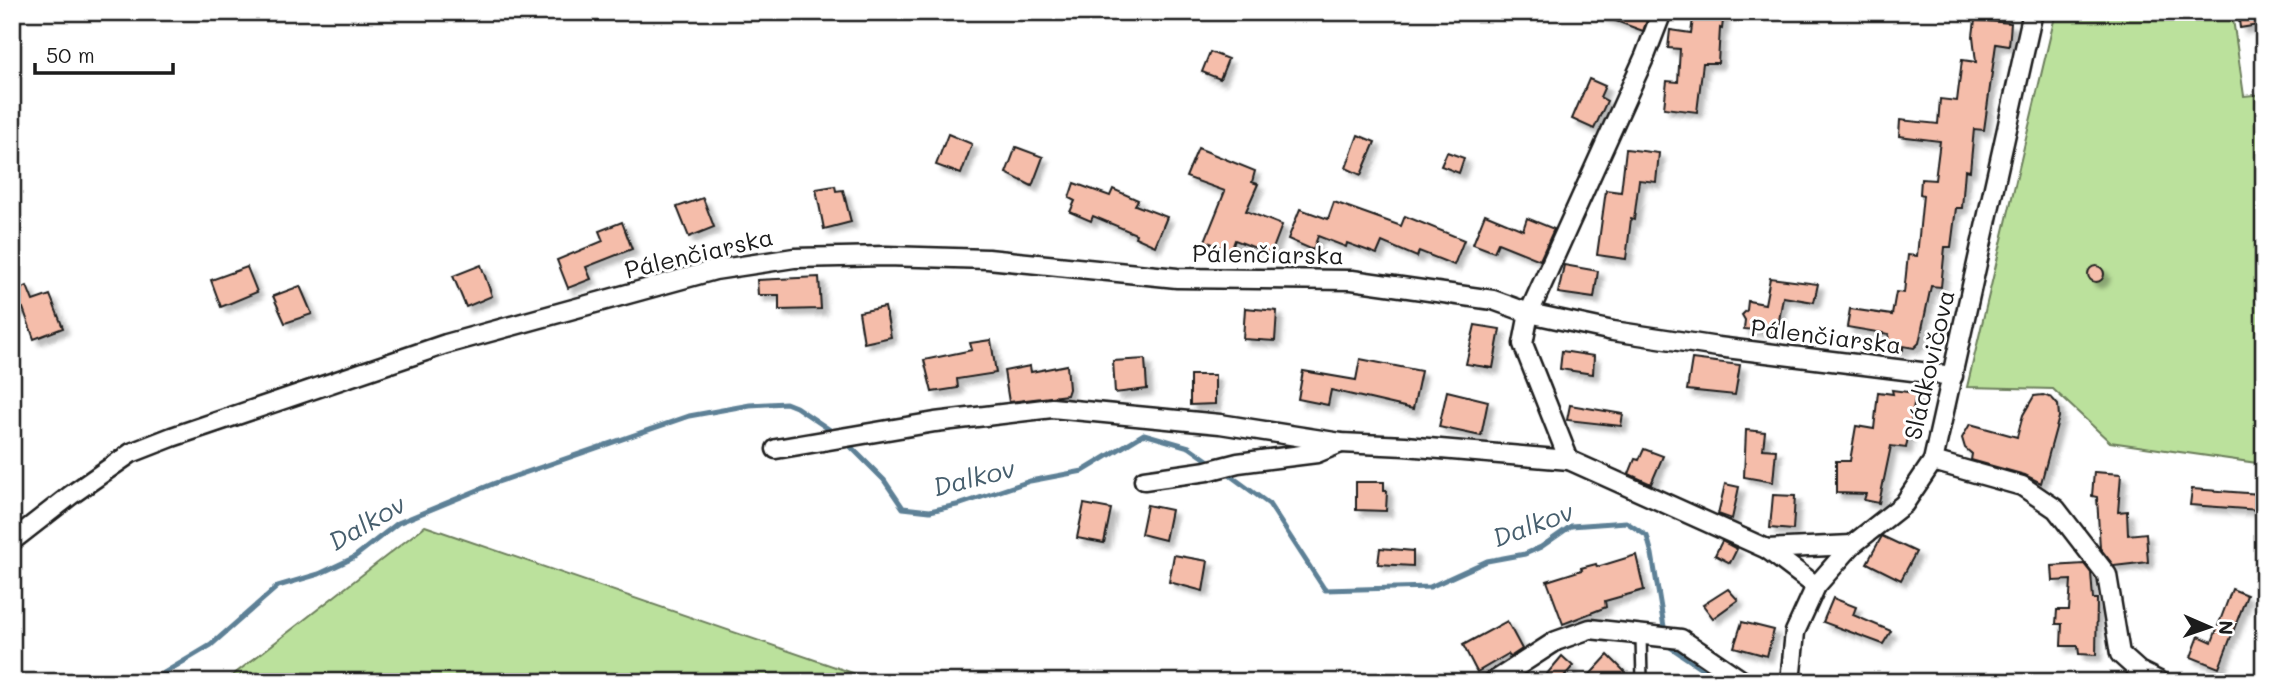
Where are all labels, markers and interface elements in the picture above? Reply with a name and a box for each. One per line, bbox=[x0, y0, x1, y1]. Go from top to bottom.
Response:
scale bar bbox=[35, 32, 173, 76]
text: 50 m bbox=[46, 41, 95, 68]
street label: Pálenčiarska bbox=[621, 220, 776, 285]
street label: Pálenčiarska bbox=[1192, 237, 1344, 270]
street label: Sládkovičova bbox=[1896, 287, 1961, 443]
street label: Pálenčiarska bbox=[1749, 311, 1903, 360]
water label: Dalkov bbox=[929, 450, 1019, 504]
water label: Dalkov bbox=[322, 486, 411, 558]
water label: Dalkov bbox=[1488, 494, 1578, 554]
north arrow bbox=[2174, 592, 2244, 662]
text: N bbox=[2214, 620, 2239, 635]

